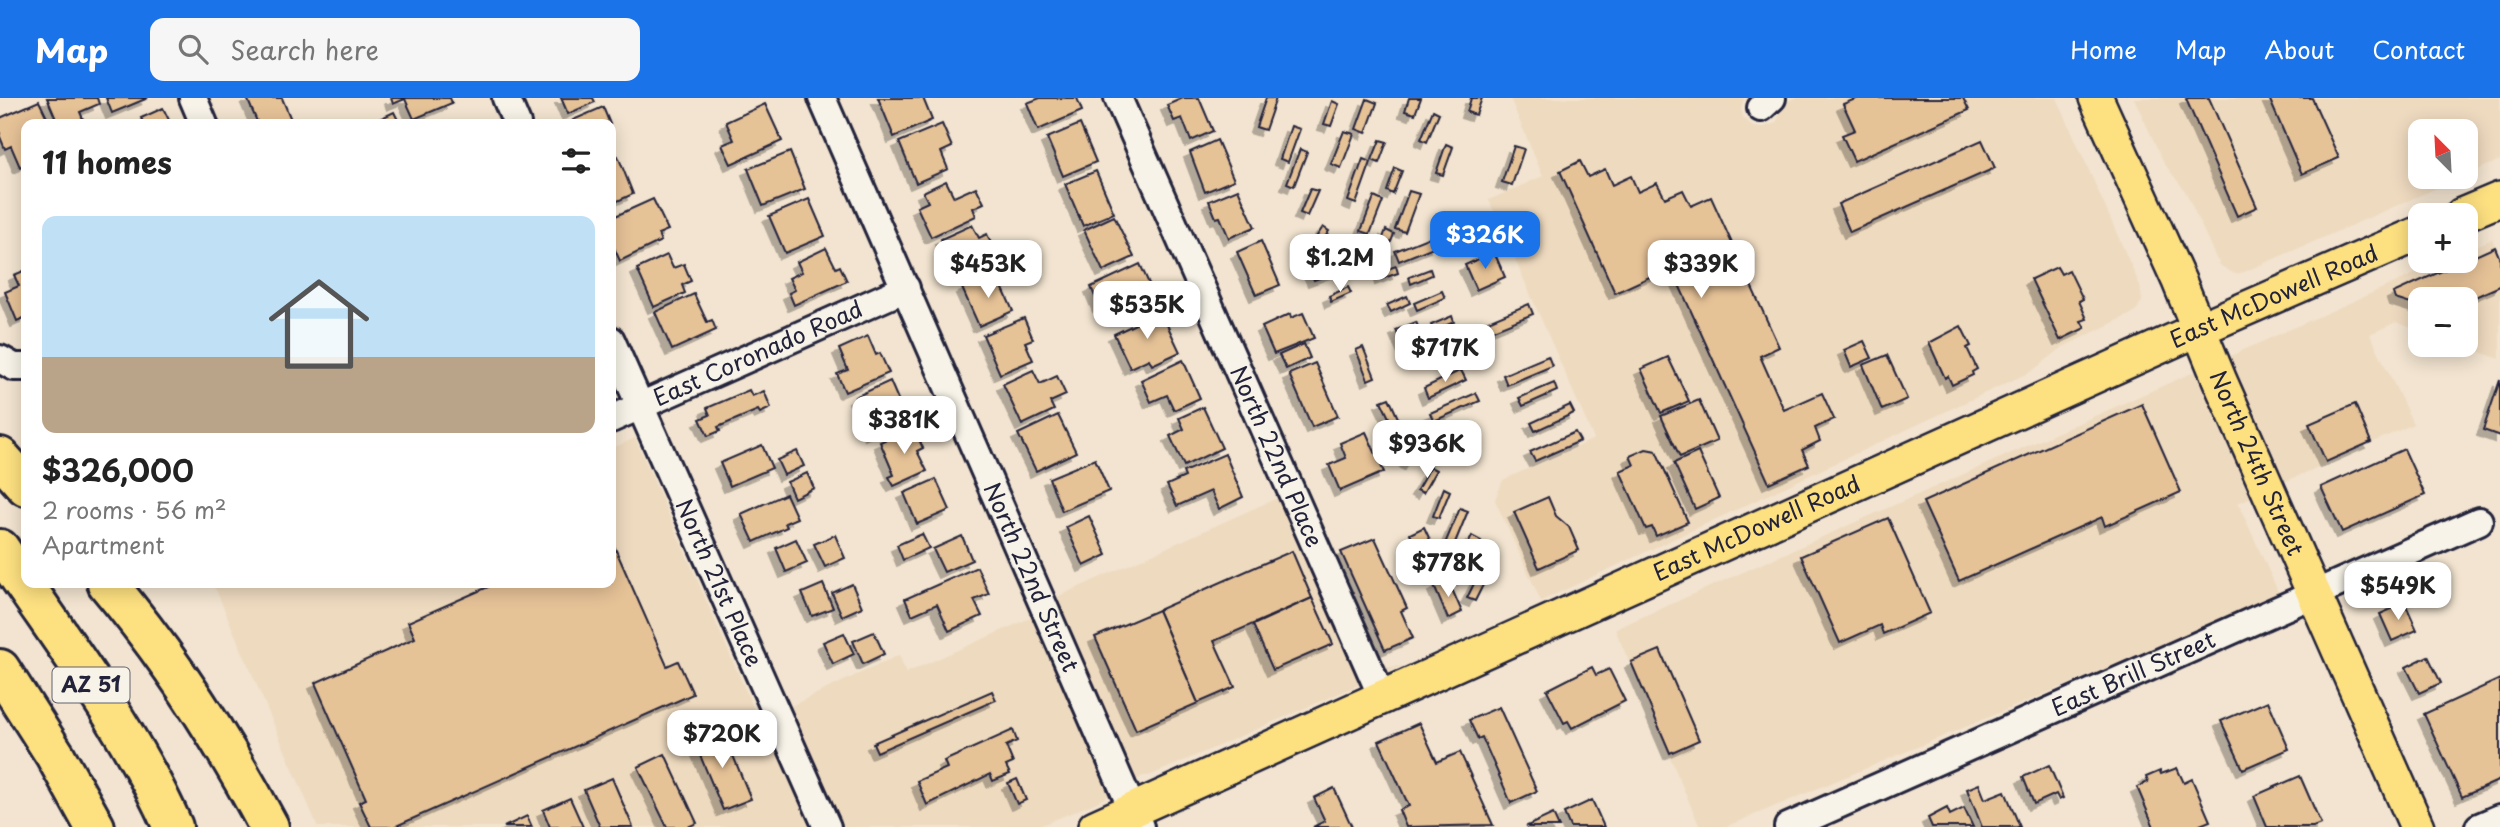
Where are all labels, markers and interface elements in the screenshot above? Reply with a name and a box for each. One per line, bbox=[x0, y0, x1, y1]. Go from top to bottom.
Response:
search box bbox=[150, 18, 640, 81]
text: Map bbox=[35, 24, 108, 74]
icon: search bbox=[174, 30, 212, 68]
text: Search here bbox=[230, 30, 379, 69]
text: Home bbox=[2070, 31, 2137, 67]
text: Map bbox=[2175, 31, 2226, 67]
text: About bbox=[2264, 31, 2334, 67]
text: Contact bbox=[2372, 31, 2465, 67]
north arrow bbox=[2408, 119, 2478, 189]
map controls bbox=[2408, 119, 2478, 357]
text: 11 homes bbox=[42, 139, 172, 184]
icon: filters bbox=[557, 142, 595, 180]
button: + bbox=[2408, 203, 2478, 273]
pin: $326K bbox=[1436, 212, 1534, 271]
text: $326K bbox=[1446, 216, 1524, 251]
pin: $1.2M bbox=[1291, 234, 1389, 294]
street label: East McDowell Road bbox=[2164, 234, 2383, 356]
text: $1.2M bbox=[1306, 239, 1374, 274]
pin: $453K bbox=[939, 240, 1037, 300]
pin: $339K bbox=[1652, 240, 1750, 300]
text: $453K bbox=[950, 245, 1026, 280]
text: $339K bbox=[1664, 245, 1738, 280]
icon: home bbox=[256, 261, 382, 387]
pin: $535K bbox=[1098, 282, 1196, 341]
text: $535K bbox=[1109, 286, 1185, 321]
button: − bbox=[2408, 287, 2478, 357]
street label: East Coronado Road bbox=[647, 290, 868, 414]
pin: $717K bbox=[1396, 324, 1494, 384]
text: $717K bbox=[1411, 329, 1479, 364]
street label: North 22nd Place bbox=[1222, 360, 1333, 553]
street label: North 24th Street bbox=[2202, 365, 2314, 561]
pin: $381K bbox=[855, 396, 953, 456]
text: $381K bbox=[868, 401, 940, 436]
pin: $936K bbox=[1378, 420, 1476, 480]
text: $936K bbox=[1389, 425, 1465, 460]
text: $326,000 bbox=[42, 447, 194, 492]
street label: East McDowell Road bbox=[1647, 465, 1865, 589]
street label: North 22nd Street bbox=[976, 477, 1089, 677]
text: 2 rooms · 56 m² bbox=[42, 492, 227, 527]
street label: North 21st Place bbox=[668, 493, 773, 672]
text: Apartment bbox=[42, 527, 165, 562]
pin: $778K bbox=[1399, 540, 1497, 599]
text: $778K bbox=[1412, 544, 1484, 579]
pin: $549K bbox=[2349, 562, 2447, 622]
text: $549K bbox=[2360, 567, 2436, 602]
street label: East Brill Street bbox=[2045, 621, 2221, 724]
road number: AZ 51 bbox=[52, 668, 130, 702]
pin: $720K bbox=[673, 710, 771, 770]
text: $720K bbox=[683, 715, 761, 750]

